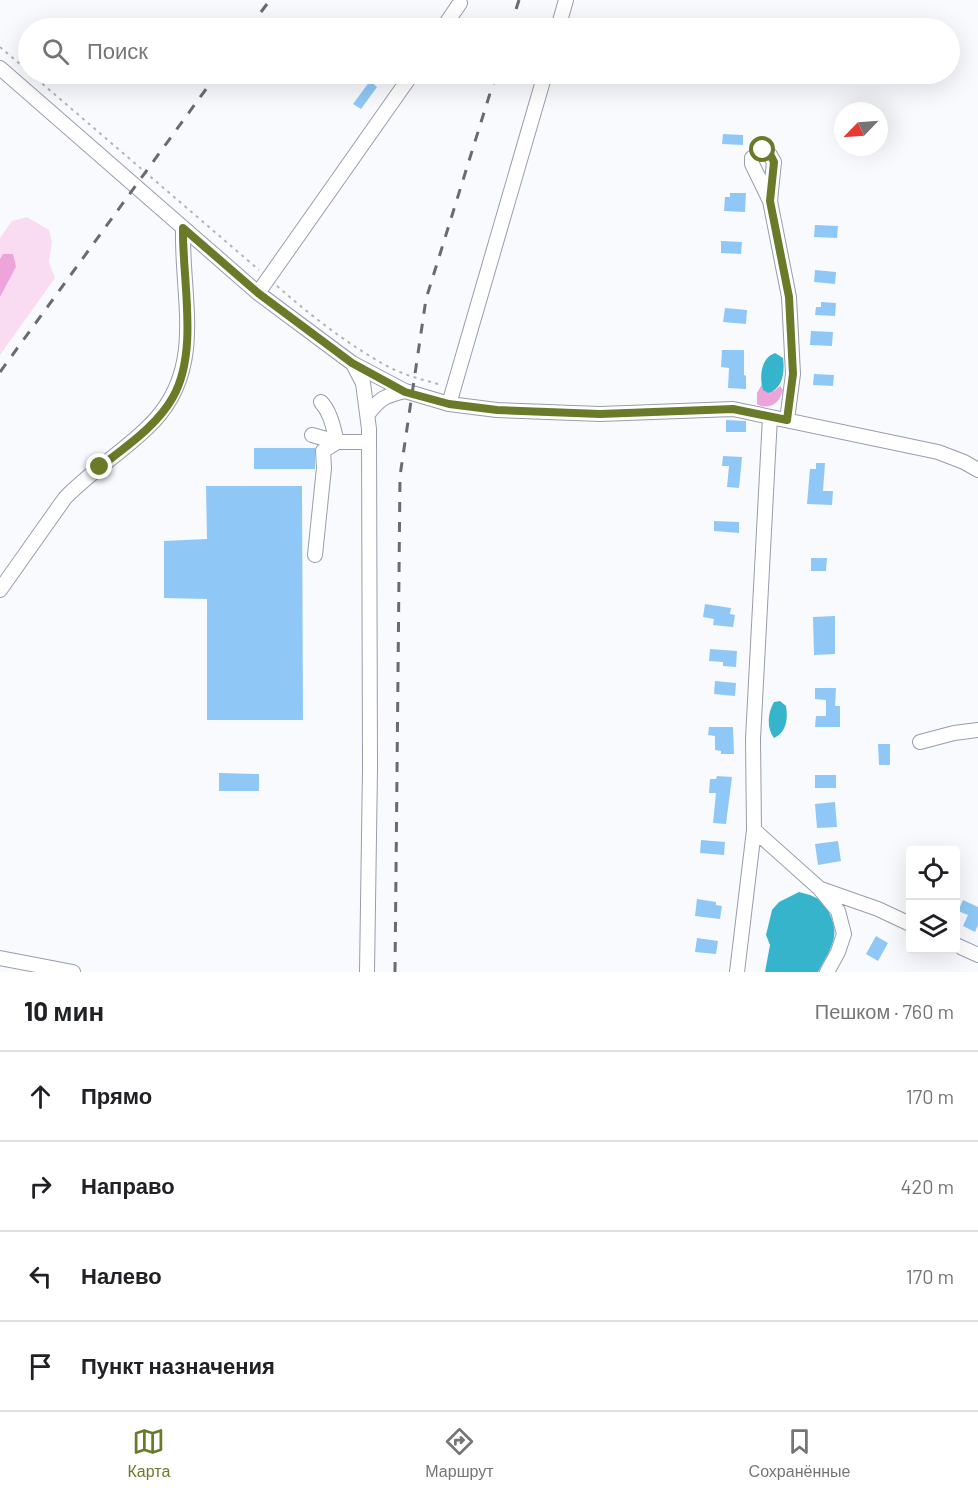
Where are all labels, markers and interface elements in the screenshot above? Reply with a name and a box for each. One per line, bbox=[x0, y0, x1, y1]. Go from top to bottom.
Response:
search box bbox=[18, 18, 960, 84]
icon: search bbox=[39, 35, 72, 68]
text: Поиск bbox=[87, 37, 148, 63]
north arrow bbox=[834, 102, 888, 156]
route start bbox=[749, 136, 775, 162]
route end bbox=[86, 453, 112, 479]
map controls bbox=[906, 846, 960, 954]
button: locate bbox=[906, 846, 960, 900]
button: layers bbox=[906, 900, 960, 954]
text: 10 мин bbox=[24, 995, 104, 1026]
text: Пешком · 760 m bbox=[815, 999, 954, 1023]
icon: ahead bbox=[24, 1080, 57, 1113]
text: Прямо bbox=[81, 1082, 152, 1108]
text: 170 m bbox=[906, 1084, 954, 1108]
icon: right bbox=[24, 1170, 57, 1203]
text: Направо bbox=[81, 1172, 175, 1198]
text: 420 m bbox=[900, 1174, 954, 1198]
icon: left bbox=[24, 1260, 57, 1293]
text: Налево bbox=[81, 1262, 162, 1288]
text: 170 m bbox=[906, 1264, 954, 1288]
icon: arrive bbox=[24, 1350, 57, 1383]
text: Пункт назначения bbox=[81, 1352, 275, 1378]
tab: Карта bbox=[128, 1425, 170, 1481]
tab: Маршрут bbox=[425, 1425, 494, 1481]
tab: Сохранённые bbox=[749, 1425, 850, 1481]

